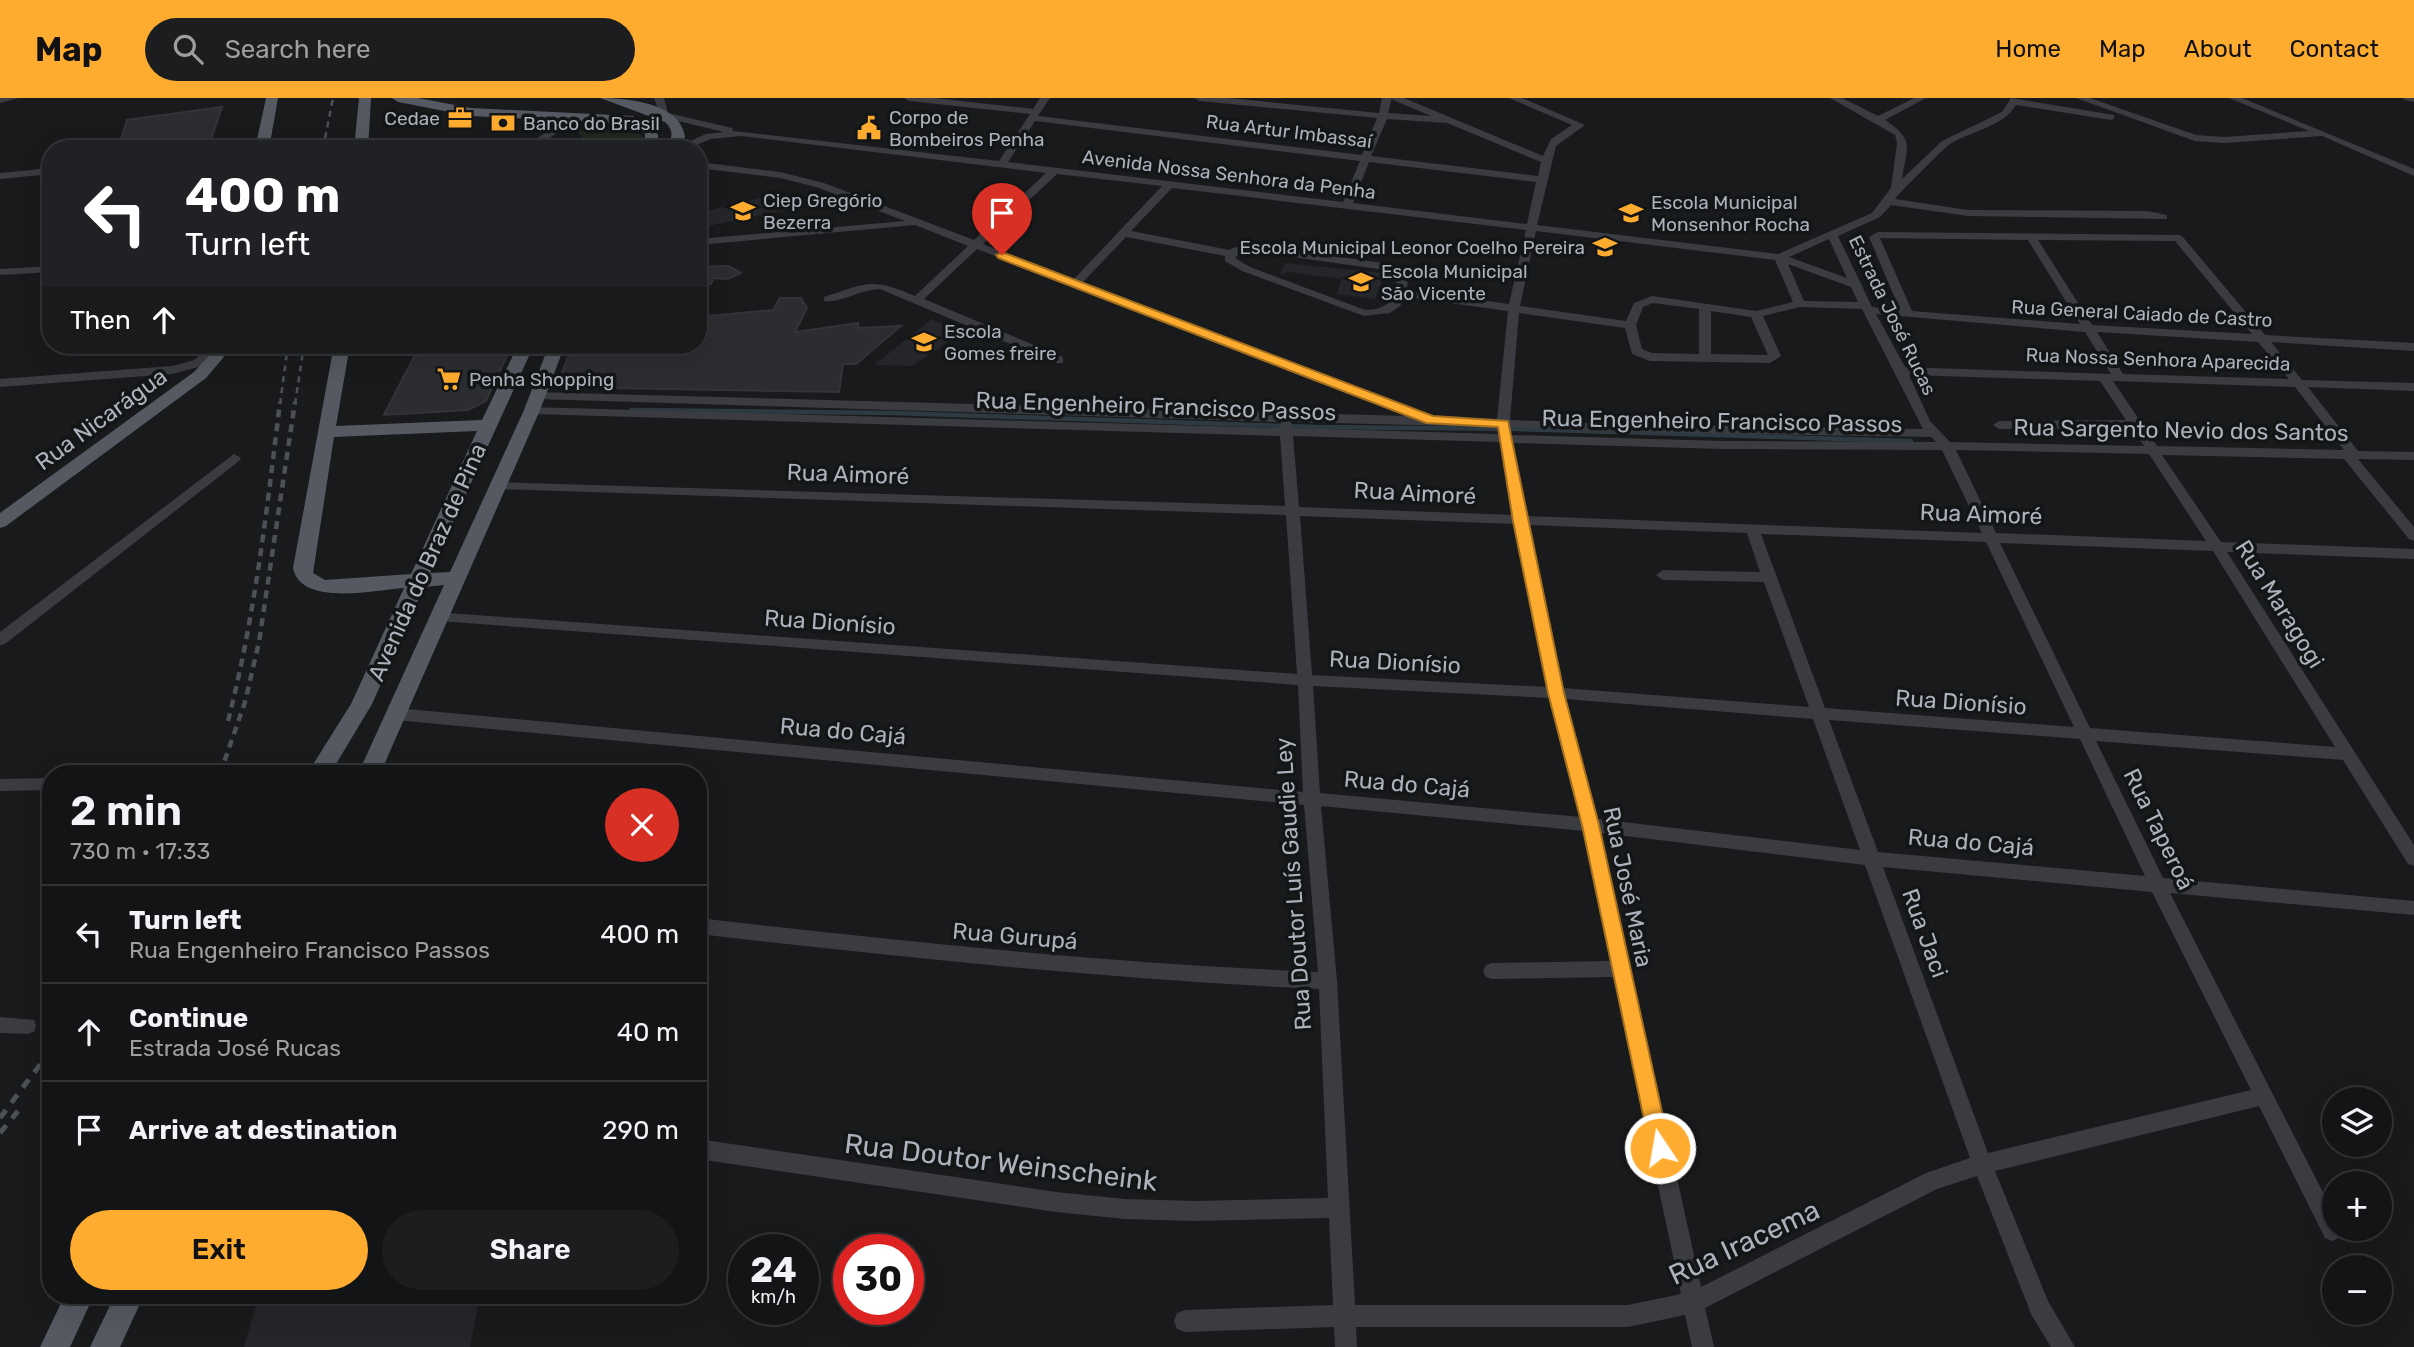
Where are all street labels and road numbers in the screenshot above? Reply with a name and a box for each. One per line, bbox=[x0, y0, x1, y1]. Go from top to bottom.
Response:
street label: Rua Artur Imbassaí bbox=[1205, 110, 1375, 153]
street label: Avenida Nossa Senhora da Penha bbox=[1081, 145, 1377, 204]
street label: Estrada José Rucas bbox=[1844, 231, 1941, 399]
street label: Rua General Caiado de Castro bbox=[2011, 295, 2273, 332]
street label: Rua Nossa Senhora Aparecida bbox=[2025, 343, 2291, 376]
street label: Rua Nicarágua bbox=[30, 362, 172, 476]
street label: Rua Engenheiro Francisco Passos bbox=[975, 386, 1337, 426]
street label: Rua Engenheiro Francisco Passos bbox=[1541, 404, 1903, 438]
street label: Rua Sargento Nevio dos Santos bbox=[2013, 413, 2349, 447]
street label: Avenida do Braz de Pina bbox=[362, 439, 492, 685]
street label: Rua Aimoré bbox=[786, 458, 910, 490]
street label: Rua Aimoré bbox=[1353, 476, 1477, 510]
street label: Rua Aimoré bbox=[1919, 498, 2043, 530]
street label: Rua Maragogi bbox=[2230, 535, 2330, 673]
street label: Rua Dionísio bbox=[763, 603, 897, 641]
street label: Rua Dionísio bbox=[1328, 645, 1462, 679]
street label: Rua Dionísio bbox=[1894, 683, 2028, 721]
street label: Rua do Cajá bbox=[779, 712, 907, 750]
street label: Rua Doutor Luís Gaudie Ley bbox=[1269, 736, 1317, 1031]
street label: Rua Taperoá bbox=[2118, 764, 2200, 894]
street label: Rua do Cajá bbox=[1343, 765, 1471, 803]
street label: Rua José Maria bbox=[1597, 804, 1659, 970]
street label: Rua do Cajá bbox=[1907, 823, 2035, 861]
street label: Rua Jaci bbox=[1896, 885, 1954, 981]
street label: Rua Gurupá bbox=[951, 917, 1079, 955]
street label: Rua Doutor Weinscheink bbox=[843, 1127, 1160, 1198]
street label: Rua Iracema bbox=[1664, 1193, 1825, 1292]

